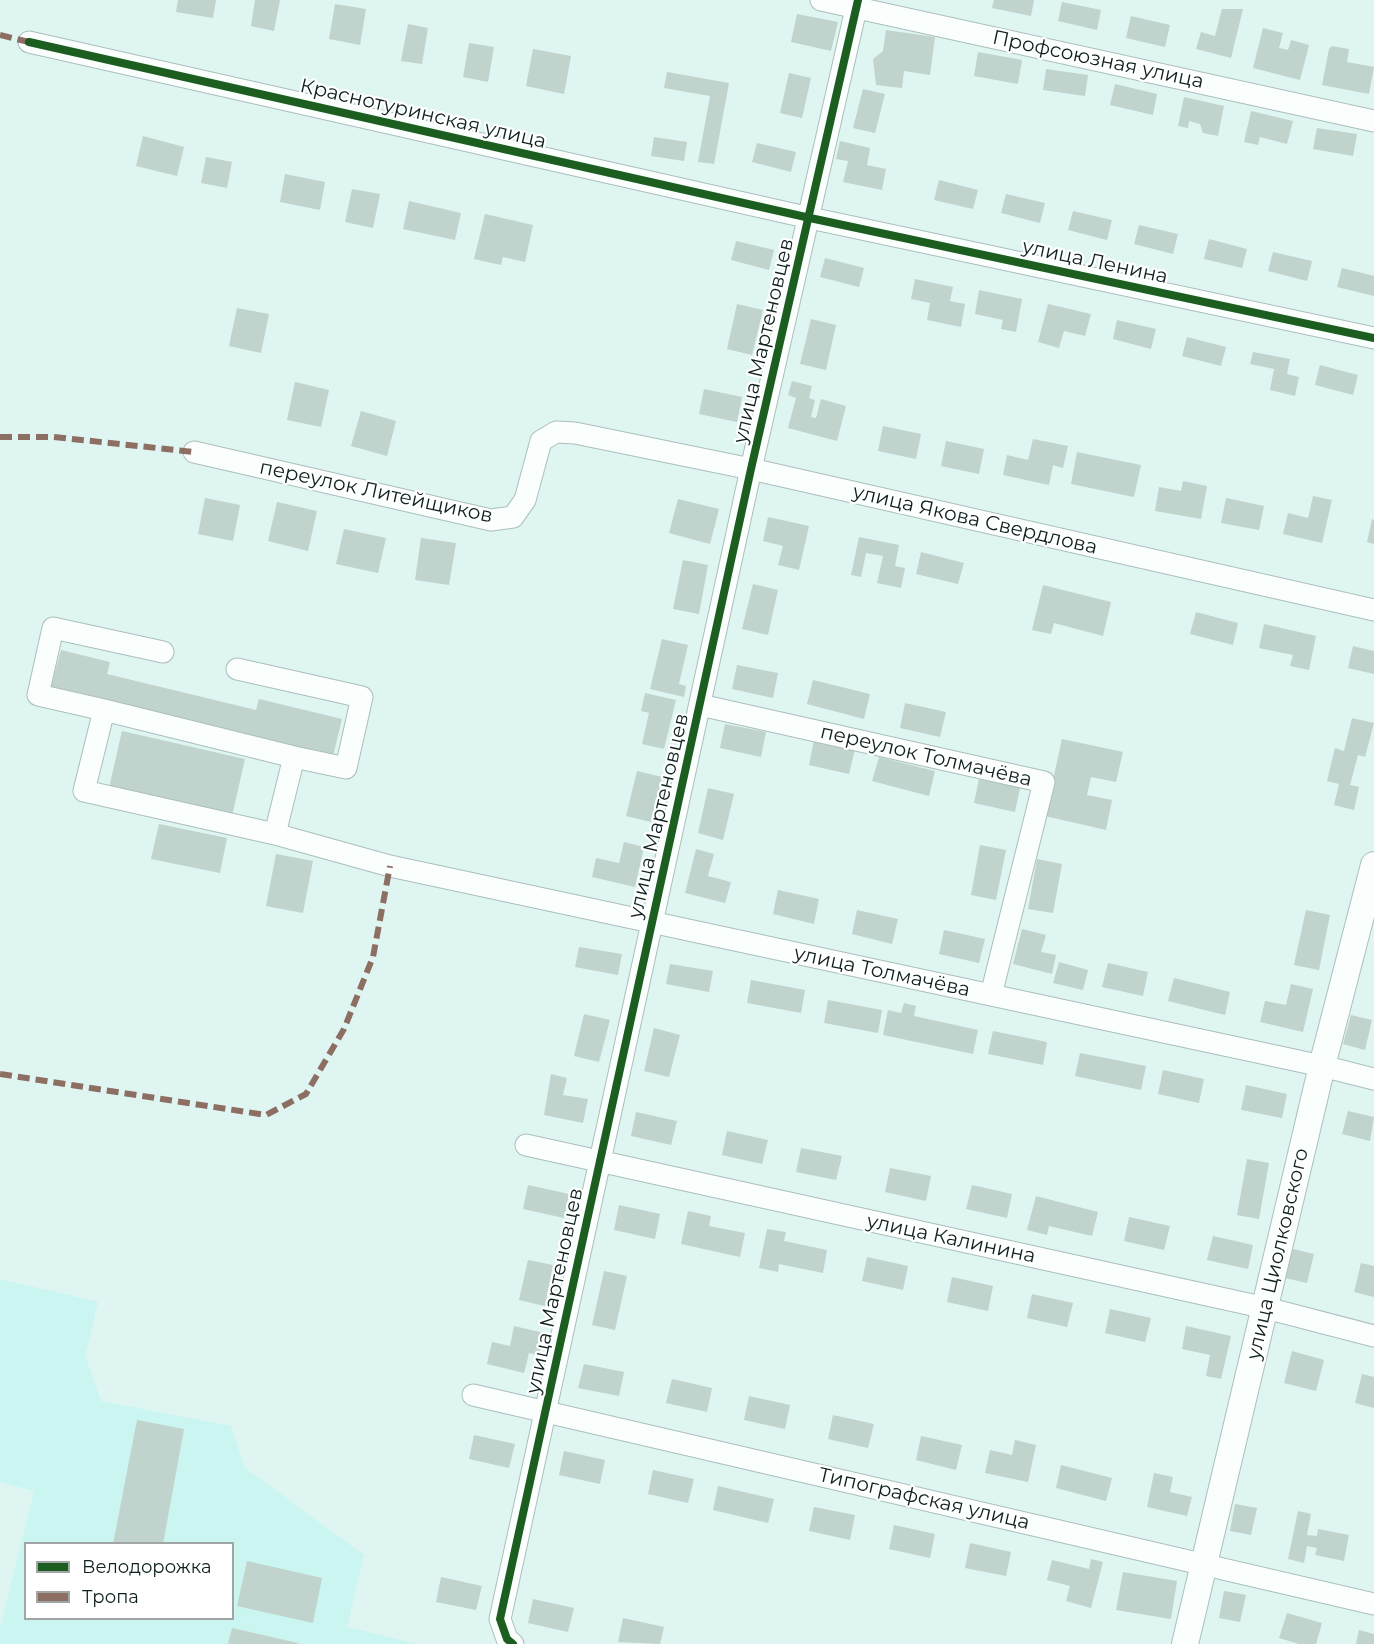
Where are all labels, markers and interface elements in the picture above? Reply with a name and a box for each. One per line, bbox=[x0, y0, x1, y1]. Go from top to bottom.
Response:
street label: Профсоюзная улица bbox=[990, 26, 1206, 94]
street label: Краснотуринская улица bbox=[298, 74, 548, 154]
street label: улица Ленина bbox=[1020, 235, 1170, 289]
street label: улица Мартеновцев bbox=[729, 236, 799, 446]
street label: переулок Литейщиков bbox=[257, 456, 495, 528]
street label: улица Якова Свердлова bbox=[850, 480, 1100, 560]
street label: улица Мартеновцев bbox=[624, 711, 694, 921]
street label: переулок Толмачёва bbox=[818, 720, 1034, 792]
street label: улица Толмачёва bbox=[792, 942, 972, 1002]
street label: улица Циолковского bbox=[1242, 1146, 1314, 1362]
street label: улица Мартеновцев bbox=[521, 1186, 589, 1396]
street label: улица Калинина bbox=[864, 1209, 1038, 1269]
street label: Типографская улица bbox=[816, 1463, 1032, 1535]
legend bbox=[24, 1542, 234, 1620]
text: Велодорожка bbox=[82, 1556, 211, 1578]
text: Тропа bbox=[82, 1586, 139, 1608]

